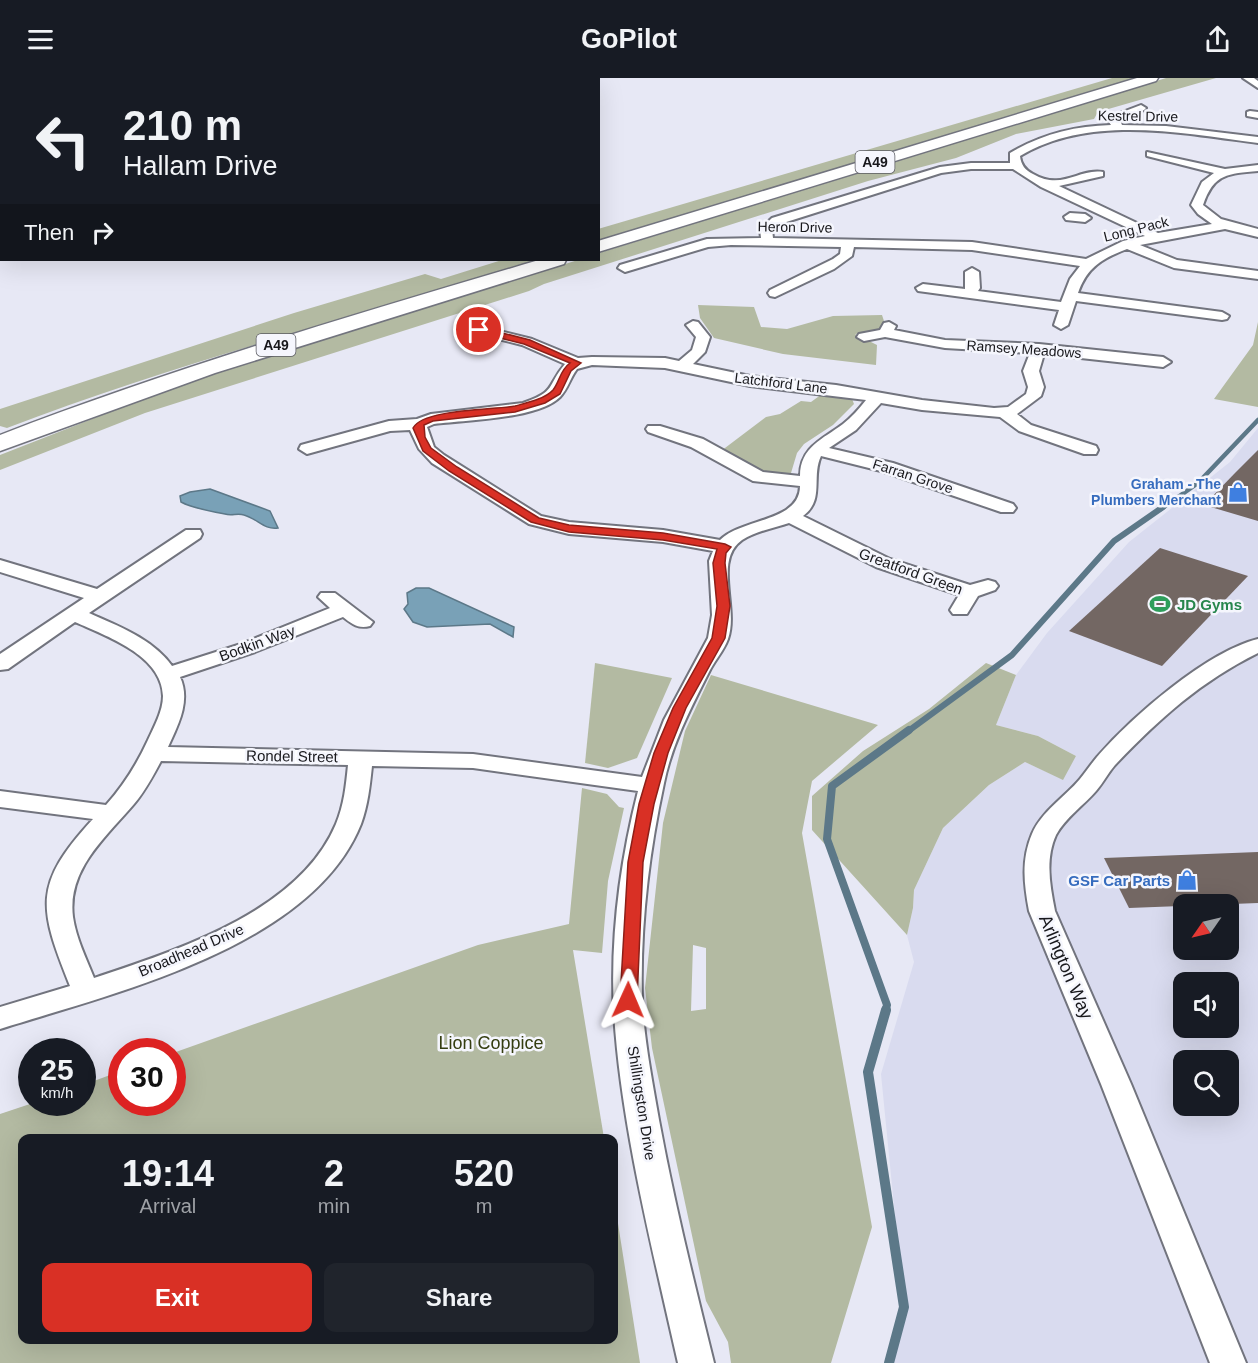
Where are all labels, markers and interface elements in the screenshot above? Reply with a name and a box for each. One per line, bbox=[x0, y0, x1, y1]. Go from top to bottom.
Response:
icon: menu bbox=[24, 23, 57, 56]
icon: share bbox=[1201, 23, 1234, 56]
text: GoPilot bbox=[581, 24, 677, 54]
icon: left bbox=[24, 102, 102, 180]
text: 210 m bbox=[123, 102, 242, 149]
street label: Kestrel Drive bbox=[1098, 107, 1178, 125]
text: Hallam Drive bbox=[123, 151, 278, 181]
road number: A49 bbox=[856, 151, 894, 173]
street label: Long Pack bbox=[1102, 213, 1171, 245]
icon: right bbox=[86, 216, 119, 249]
street label: Heron Drive bbox=[758, 218, 833, 236]
text: Then bbox=[24, 220, 74, 245]
pin bbox=[453, 304, 504, 355]
icon: arrive bbox=[462, 313, 495, 346]
road number: A49 bbox=[256, 334, 296, 356]
street label: Ramsey Meadows bbox=[966, 337, 1082, 361]
street label: Latchford Lane bbox=[734, 369, 829, 397]
street label: Farran Grove bbox=[871, 456, 955, 497]
place label: Graham - The Plumbers Merchant bbox=[1091, 476, 1221, 508]
shop icon: Graham - The Plumbers Merchant bbox=[1226, 480, 1250, 504]
street label: Greatford Green bbox=[857, 544, 965, 598]
sports icon: JD Gyms bbox=[1148, 592, 1172, 616]
place label: JD Gyms bbox=[1177, 596, 1242, 613]
street label: Bodkin Way bbox=[217, 621, 298, 665]
street label: Rondel Street bbox=[246, 747, 339, 765]
shop icon: GSF Car Parts bbox=[1175, 868, 1199, 892]
place label: GSF Car Parts bbox=[1068, 872, 1170, 889]
north arrow bbox=[1173, 894, 1239, 960]
map controls bbox=[1173, 894, 1239, 1116]
street label: Arlington Way bbox=[1035, 912, 1097, 1022]
street label: Broadhead Drive bbox=[136, 920, 246, 980]
position arrow bbox=[596, 968, 660, 1032]
button: sound bbox=[1173, 972, 1239, 1038]
park label: Lion Coppice bbox=[438, 1033, 544, 1053]
speed limit sign: 30 bbox=[108, 1038, 186, 1116]
street label: Shillingston Drive bbox=[625, 1044, 659, 1162]
button: search bbox=[1173, 1050, 1239, 1116]
text: 25 bbox=[40, 1053, 74, 1086]
text: km/h bbox=[41, 1084, 73, 1101]
text: 19:14 bbox=[122, 1153, 214, 1194]
text: 2 bbox=[324, 1153, 344, 1194]
text: 520 bbox=[454, 1153, 514, 1194]
text: Arrival bbox=[140, 1195, 196, 1217]
text: min bbox=[318, 1195, 350, 1217]
text: m bbox=[476, 1195, 492, 1217]
button: Exit bbox=[42, 1263, 312, 1332]
button: Share bbox=[324, 1263, 594, 1332]

